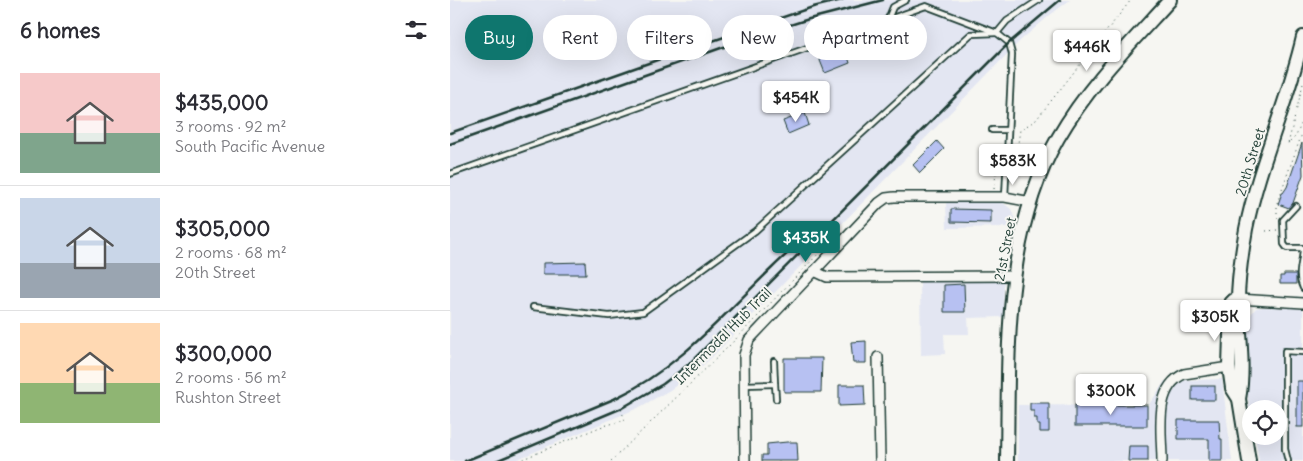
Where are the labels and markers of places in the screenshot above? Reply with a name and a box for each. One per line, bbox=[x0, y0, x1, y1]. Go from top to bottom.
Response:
pin: $446K bbox=[1052, 30, 1122, 72]
pin: $454K bbox=[761, 80, 831, 123]
pin: $583K bbox=[978, 144, 1048, 186]
pin: $435K bbox=[771, 220, 841, 263]
pin: $305K bbox=[1180, 300, 1250, 342]
pin: $300K bbox=[1076, 374, 1146, 416]

